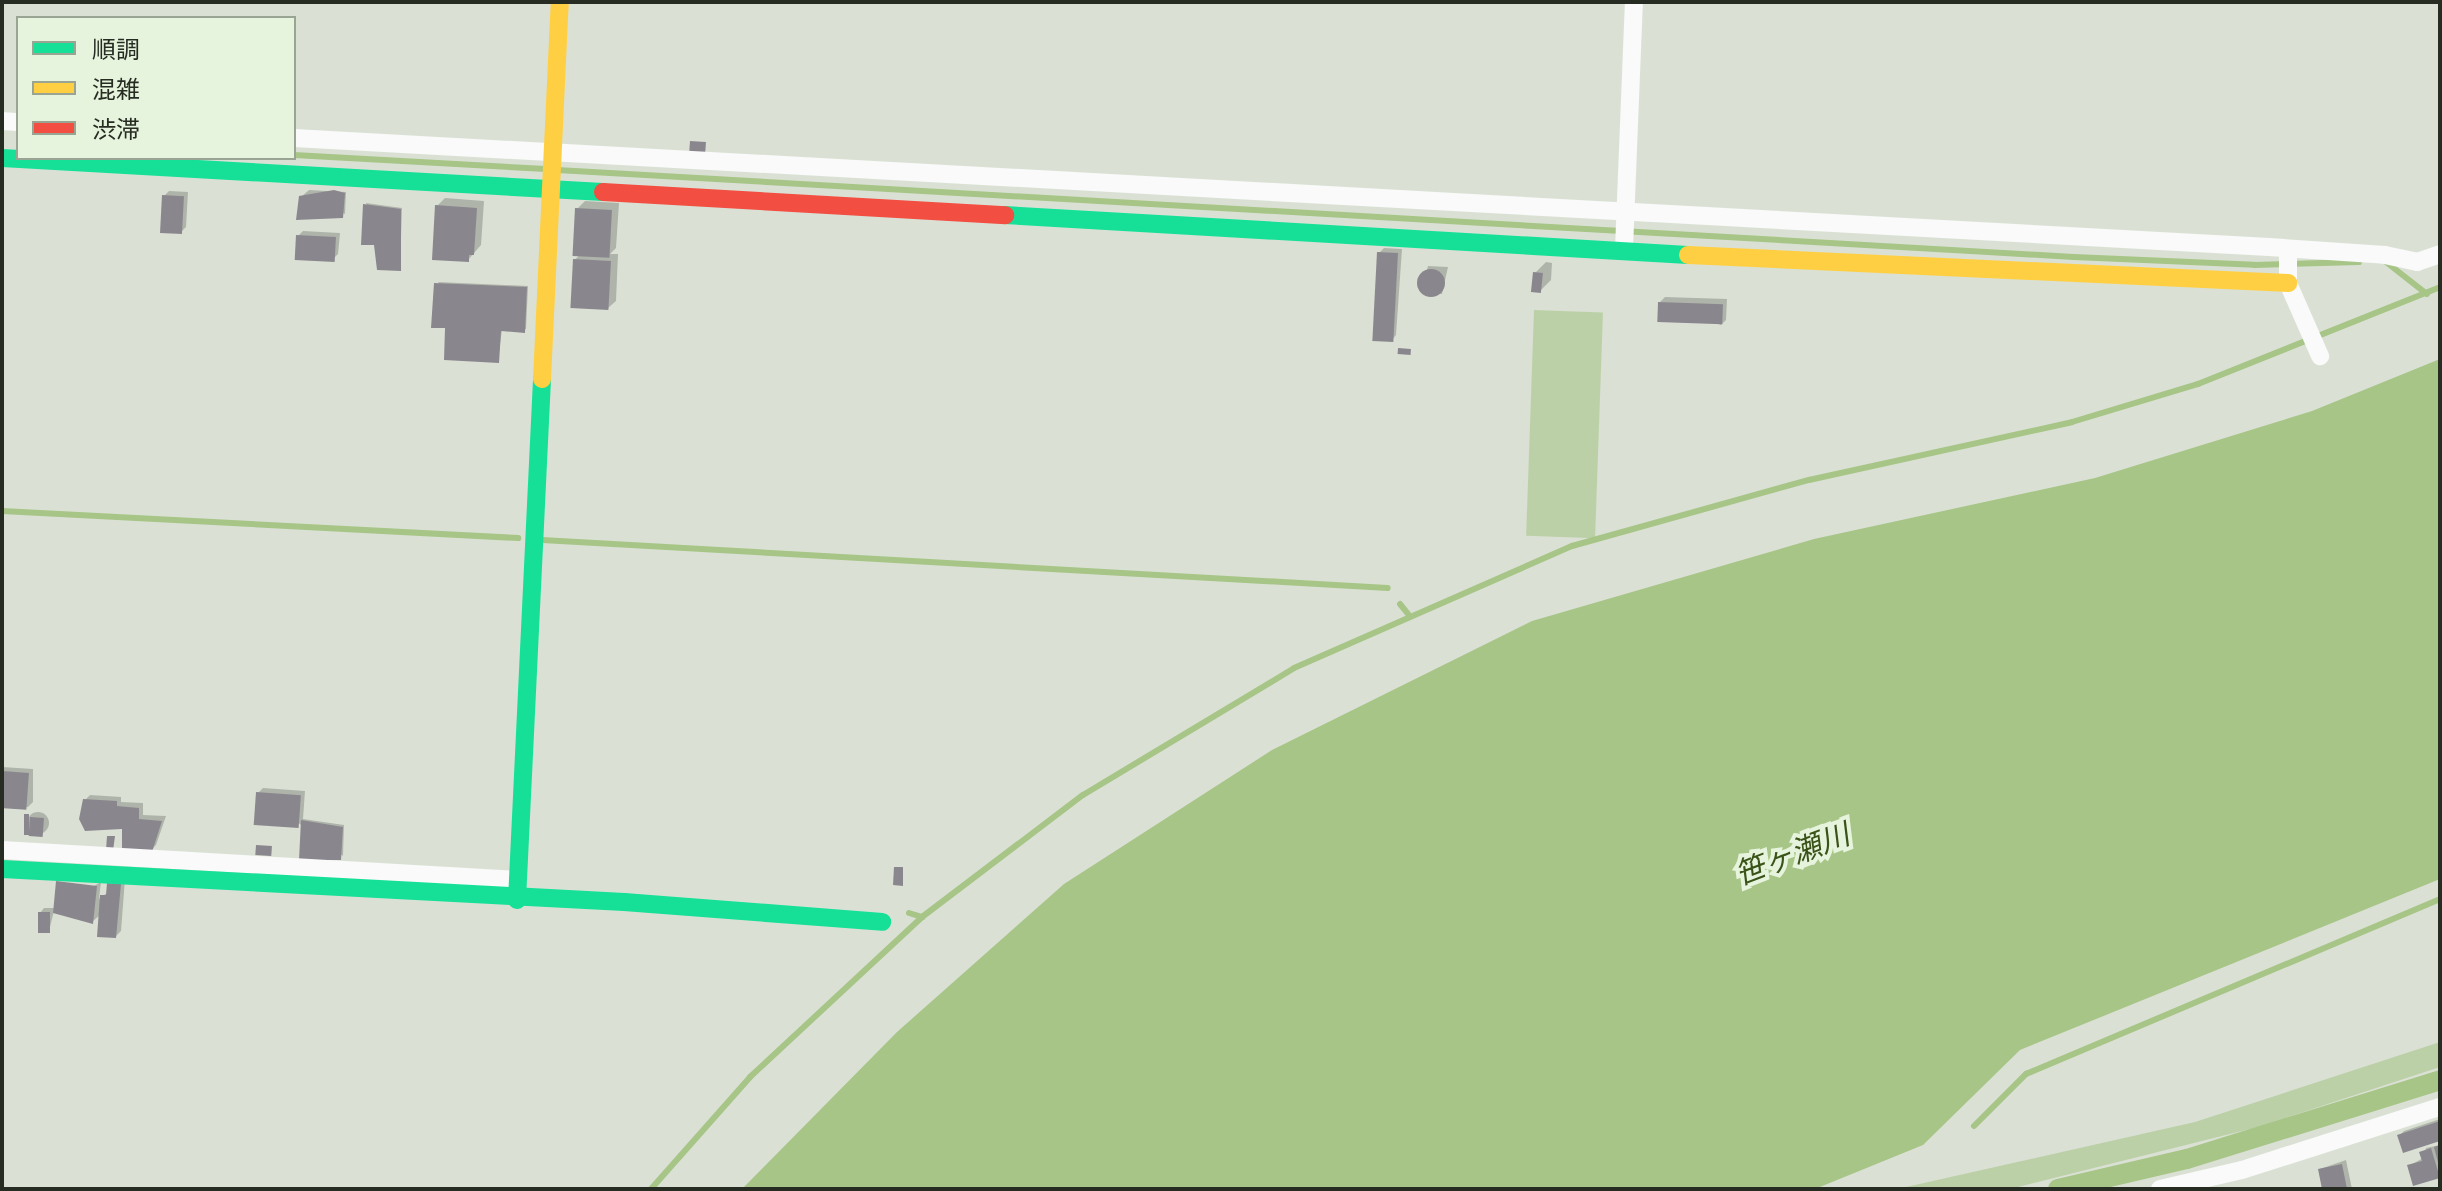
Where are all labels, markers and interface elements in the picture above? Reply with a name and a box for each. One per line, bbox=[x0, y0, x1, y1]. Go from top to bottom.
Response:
legend bbox=[16, 16, 296, 160]
text: 順調 bbox=[92, 31, 140, 67]
text: 混雑 bbox=[92, 71, 140, 107]
text: 渋滞 bbox=[92, 111, 140, 147]
water label: 笹ヶ瀬川 bbox=[1730, 816, 1854, 892]

